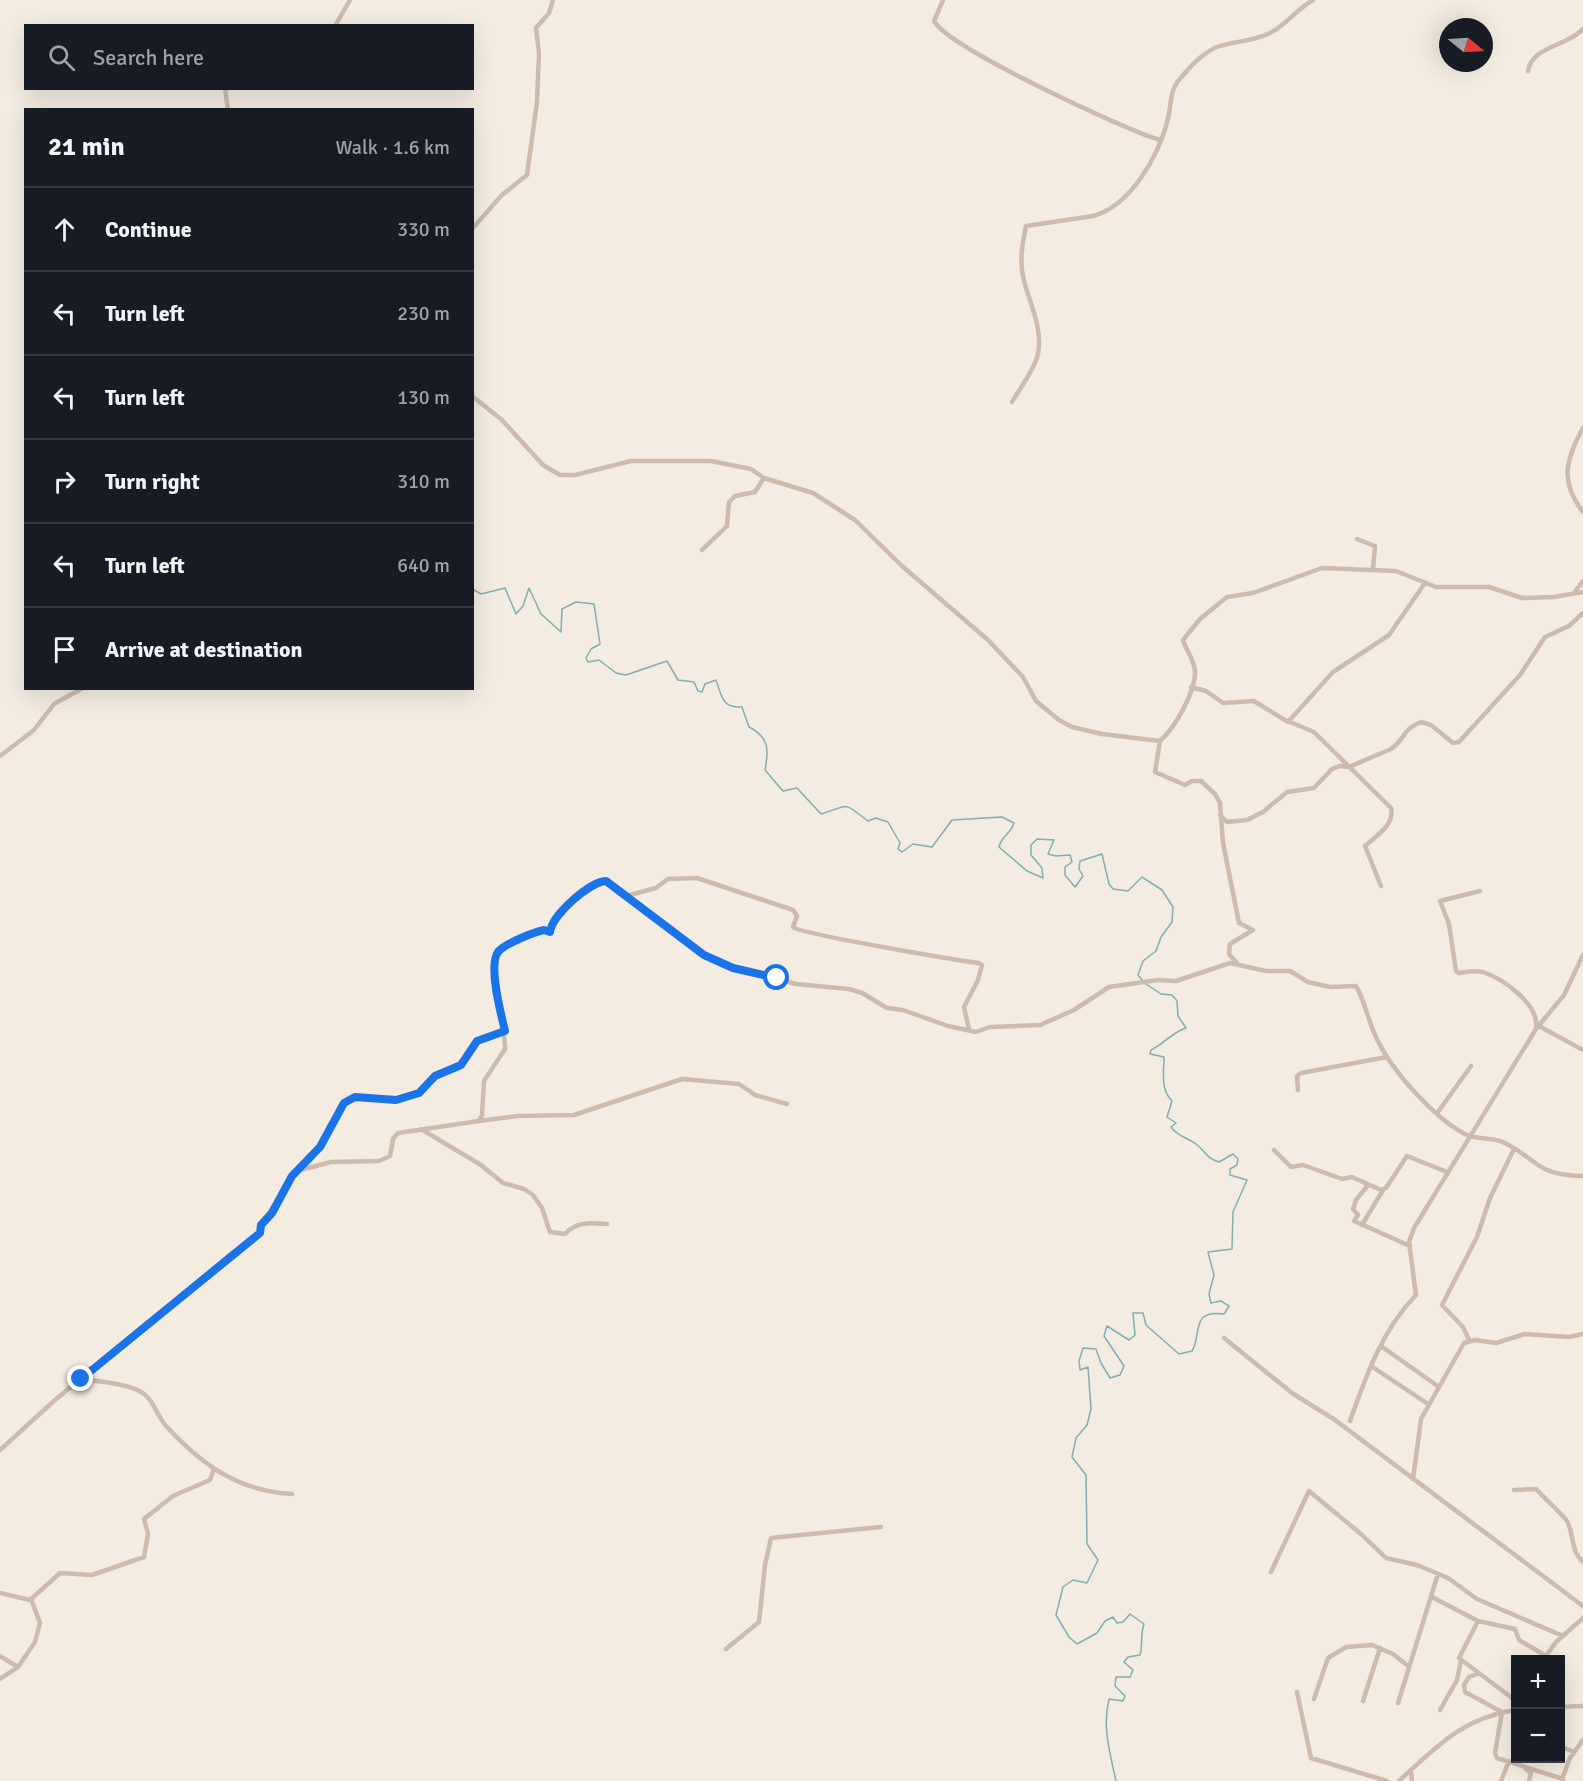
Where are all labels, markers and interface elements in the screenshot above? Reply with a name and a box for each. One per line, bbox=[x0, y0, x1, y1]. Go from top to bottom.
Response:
north arrow bbox=[1439, 18, 1493, 72]
search box bbox=[24, 24, 474, 90]
icon: search bbox=[45, 41, 78, 74]
text: Search here bbox=[93, 44, 204, 71]
text: 21 min bbox=[48, 131, 125, 163]
text: Walk · 1.6 km bbox=[336, 135, 450, 160]
icon: ahead bbox=[48, 213, 81, 246]
text: Continue bbox=[105, 216, 192, 243]
text: 330 m bbox=[397, 217, 450, 242]
icon: left bbox=[48, 297, 81, 330]
text: Turn left bbox=[105, 300, 185, 327]
text: 230 m bbox=[397, 301, 450, 326]
icon: left bbox=[48, 381, 81, 414]
text: Turn left bbox=[105, 384, 185, 411]
text: 130 m bbox=[397, 385, 450, 410]
icon: right bbox=[48, 465, 81, 498]
text: Turn right bbox=[105, 468, 200, 495]
text: 310 m bbox=[397, 469, 450, 494]
icon: left bbox=[48, 549, 81, 582]
text: Turn left bbox=[105, 552, 185, 579]
text: 640 m bbox=[397, 553, 450, 578]
icon: arrive bbox=[48, 633, 81, 666]
text: Arrive at destination bbox=[105, 636, 302, 663]
route start bbox=[763, 964, 789, 990]
route end bbox=[67, 1365, 93, 1391]
map controls bbox=[1511, 1655, 1565, 1763]
button: + bbox=[1511, 1655, 1565, 1709]
button: − bbox=[1511, 1709, 1565, 1763]

